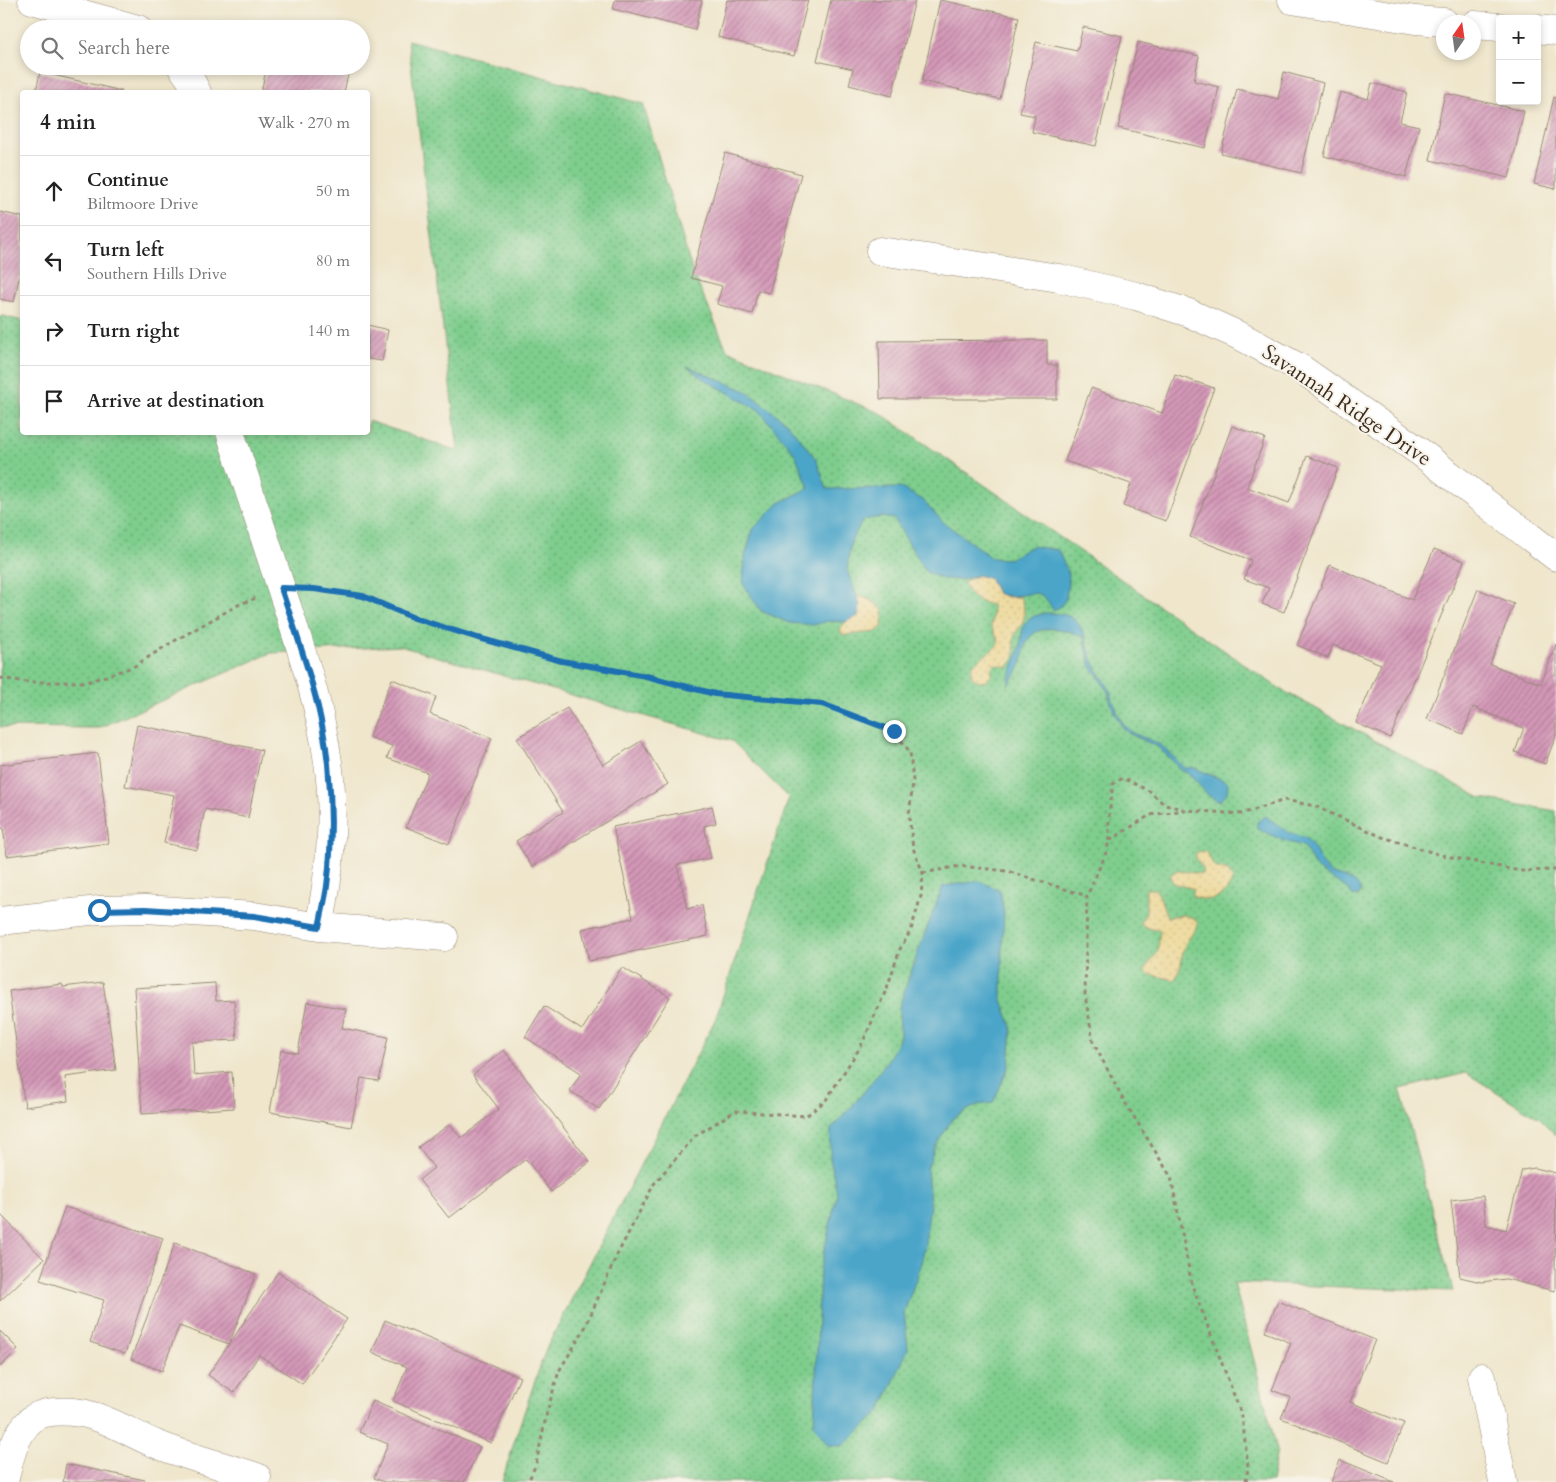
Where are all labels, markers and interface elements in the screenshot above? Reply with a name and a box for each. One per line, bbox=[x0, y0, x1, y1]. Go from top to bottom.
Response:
north arrow bbox=[1436, 15, 1481, 60]
map controls bbox=[1496, 15, 1541, 105]
button: + bbox=[1496, 15, 1541, 60]
search box bbox=[20, 20, 370, 75]
icon: search bbox=[38, 34, 66, 62]
text: Search here bbox=[78, 35, 170, 61]
button: − bbox=[1496, 60, 1541, 105]
text: 4 min bbox=[40, 108, 96, 137]
text: Walk · 270 m bbox=[258, 112, 350, 134]
text: Continue bbox=[87, 167, 169, 193]
icon: ahead bbox=[40, 177, 68, 205]
text: 50 m bbox=[316, 180, 350, 202]
text: Biltmoore Drive bbox=[87, 193, 198, 215]
text: Turn left bbox=[87, 237, 164, 263]
icon: left bbox=[40, 247, 68, 275]
text: 80 m bbox=[316, 250, 350, 272]
text: Southern Hills Drive bbox=[87, 263, 227, 285]
icon: right bbox=[40, 317, 68, 345]
text: Turn right bbox=[87, 318, 179, 344]
text: 140 m bbox=[308, 320, 350, 342]
street label: Savannah Ridge Drive bbox=[1256, 338, 1437, 473]
icon: arrive bbox=[40, 387, 68, 415]
text: Arrive at destination bbox=[87, 388, 264, 414]
route end bbox=[883, 720, 906, 743]
route start bbox=[88, 899, 111, 922]

